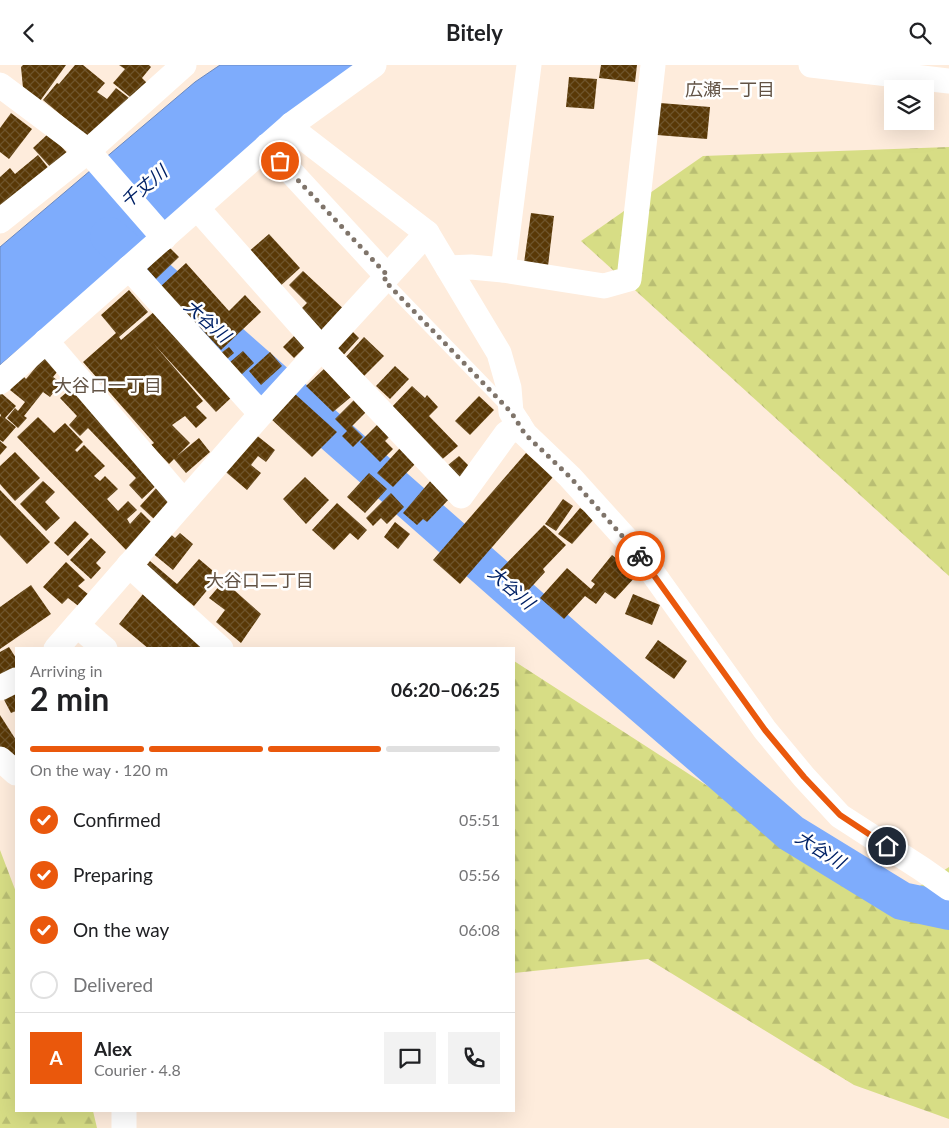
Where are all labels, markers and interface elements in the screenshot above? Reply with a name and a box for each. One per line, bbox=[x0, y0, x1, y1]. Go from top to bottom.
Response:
icon: back bbox=[15, 19, 43, 47]
text: Bitely bbox=[446, 19, 503, 46]
icon: search bbox=[906, 19, 934, 47]
district label: 広瀬一丁目 bbox=[685, 78, 775, 100]
map controls bbox=[884, 80, 934, 130]
button: layers bbox=[884, 80, 934, 130]
pin bbox=[259, 140, 301, 182]
icon: bag bbox=[266, 147, 294, 175]
water label: 千丈川 bbox=[116, 159, 173, 212]
water label: 大谷川 bbox=[180, 294, 237, 348]
district label: 大谷口一丁目 bbox=[54, 374, 162, 396]
courier bbox=[615, 531, 665, 581]
icon: bike bbox=[626, 542, 654, 570]
water label: 大谷川 bbox=[484, 561, 541, 615]
district label: 大谷口二丁目 bbox=[206, 569, 314, 591]
text: Arriving in bbox=[30, 661, 103, 680]
text: 06:20–06:25 bbox=[391, 678, 500, 701]
text: 2 min bbox=[30, 679, 109, 718]
text: On the way · 120 m bbox=[30, 760, 168, 779]
icon: check bbox=[30, 806, 58, 834]
text: Confirmed bbox=[73, 808, 161, 831]
text: 05:51 bbox=[459, 810, 500, 829]
pin bbox=[866, 825, 908, 867]
water label: 大谷川 bbox=[792, 826, 851, 874]
icon: home bbox=[873, 832, 901, 860]
icon: check bbox=[30, 861, 58, 889]
text: Preparing bbox=[73, 863, 153, 886]
text: 05:56 bbox=[459, 865, 500, 884]
icon: check bbox=[30, 916, 58, 944]
text: On the way bbox=[73, 918, 169, 941]
text: 06:08 bbox=[459, 920, 500, 939]
text: Delivered bbox=[73, 973, 153, 996]
button: chat bbox=[384, 1032, 436, 1084]
button: phone bbox=[448, 1032, 500, 1084]
text: Alex bbox=[94, 1037, 132, 1060]
text: A bbox=[49, 1046, 63, 1069]
text: Courier · 4.8 bbox=[94, 1060, 181, 1079]

